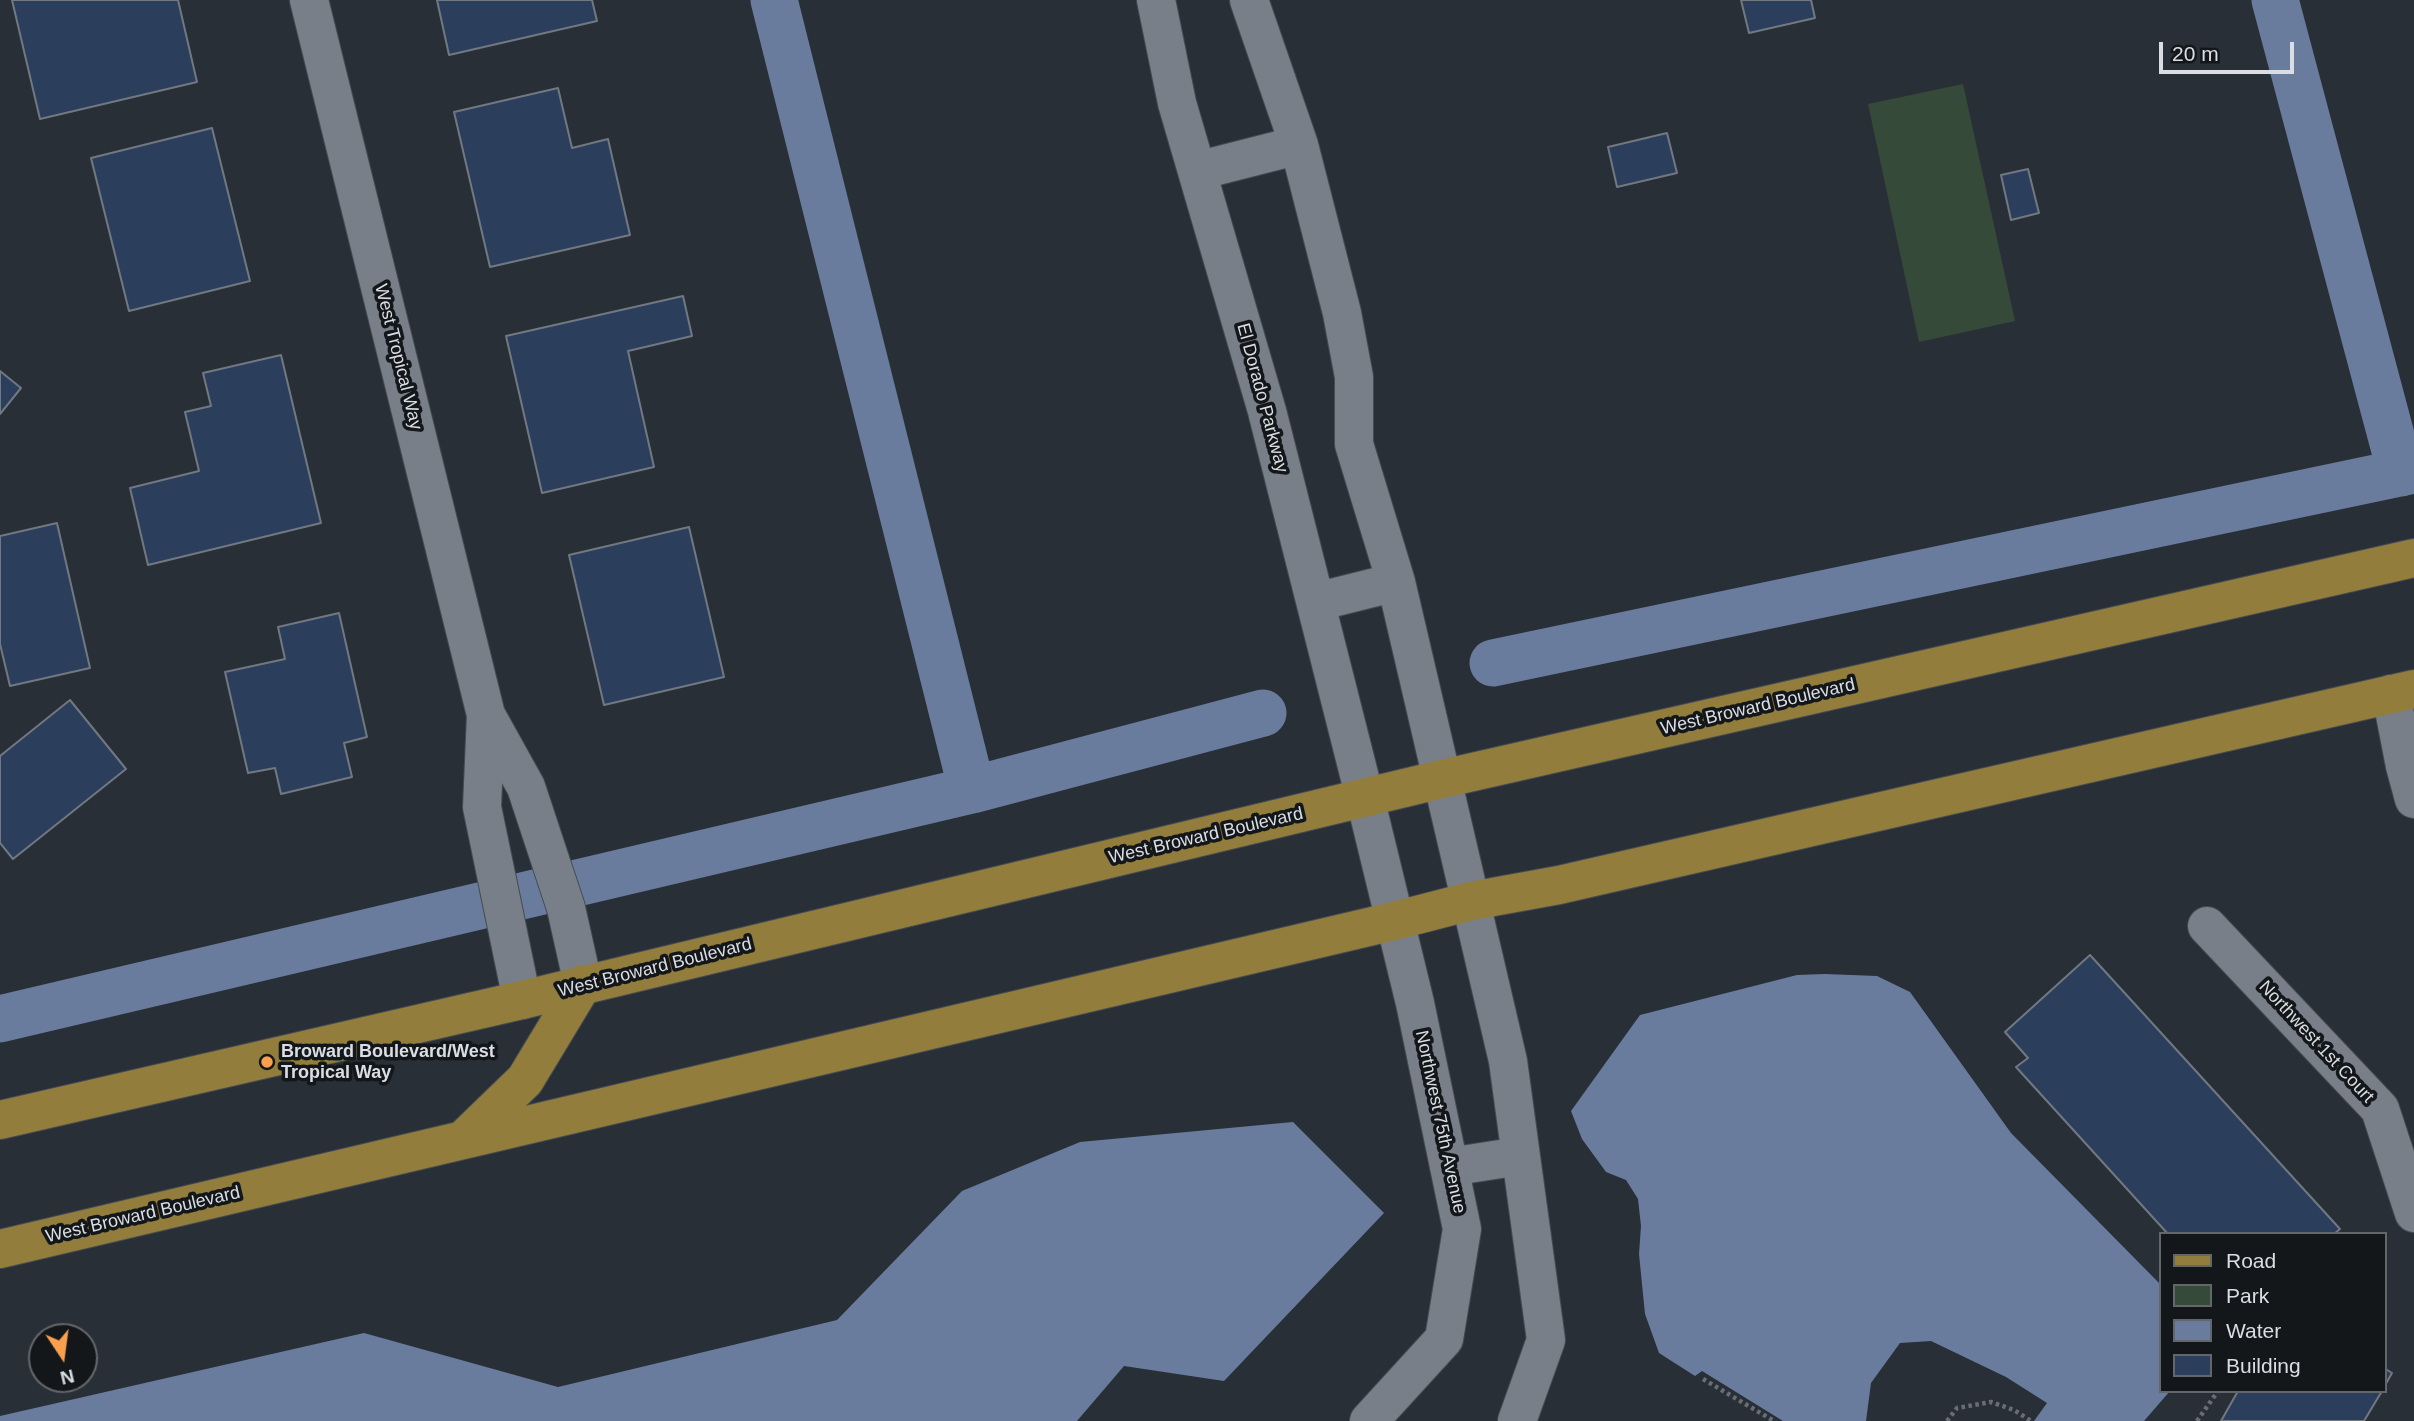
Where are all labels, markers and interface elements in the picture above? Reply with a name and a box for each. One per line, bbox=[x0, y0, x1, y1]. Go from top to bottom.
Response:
scale bar bbox=[2162, 28, 2297, 72]
text: 20 m bbox=[2172, 42, 2219, 65]
street label: West Tropical Way bbox=[369, 282, 427, 432]
street label: El Dorado Parkway bbox=[1232, 321, 1292, 475]
street label: West Broward Boulevard bbox=[1659, 674, 1857, 740]
street label: West Broward Boulevard bbox=[1107, 803, 1305, 869]
street label: West Broward Boulevard bbox=[556, 933, 754, 1003]
street label: Northwest 1st Court bbox=[2254, 976, 2378, 1108]
street label: Northwest 75th Avenue bbox=[1410, 1028, 1470, 1216]
place label: Broward Boulevard/West Tropical Way bbox=[281, 1041, 495, 1084]
marker: Broward Boulevard/West Tropical Way bbox=[259, 1054, 275, 1070]
street label: West Broward Boulevard bbox=[44, 1182, 242, 1248]
legend bbox=[2158, 1232, 2386, 1393]
text: Road bbox=[2226, 1249, 2276, 1272]
text: Park bbox=[2226, 1284, 2269, 1307]
text: Water bbox=[2226, 1319, 2281, 1342]
north arrow bbox=[28, 1323, 98, 1393]
text: Building bbox=[2226, 1354, 2301, 1377]
text: N bbox=[58, 1365, 76, 1389]

